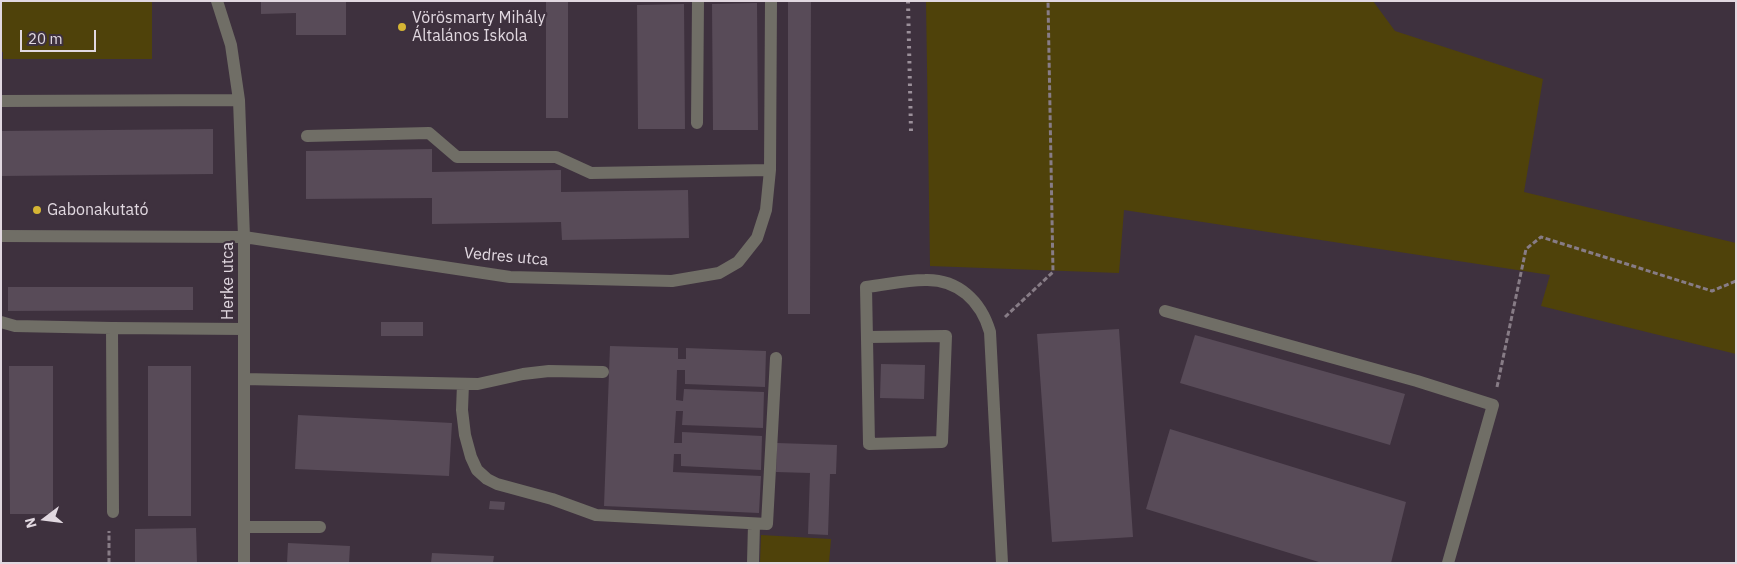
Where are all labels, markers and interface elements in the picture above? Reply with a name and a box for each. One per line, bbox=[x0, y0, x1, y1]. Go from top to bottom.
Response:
place label: Vörösmarty Mihály Általános Iskola bbox=[412, 8, 545, 46]
scale bar bbox=[22, 20, 99, 52]
marker: Vörösmarty Mihály Általános Iskola bbox=[396, 21, 408, 33]
text: 20 m bbox=[28, 29, 63, 48]
place label: Gabonakutató bbox=[47, 200, 149, 220]
marker: Gabonakutató bbox=[31, 204, 43, 216]
street label: Herke utca bbox=[218, 242, 238, 320]
street label: Vedres utca bbox=[463, 244, 549, 270]
north arrow bbox=[20, 494, 70, 544]
text: N bbox=[21, 516, 41, 530]

